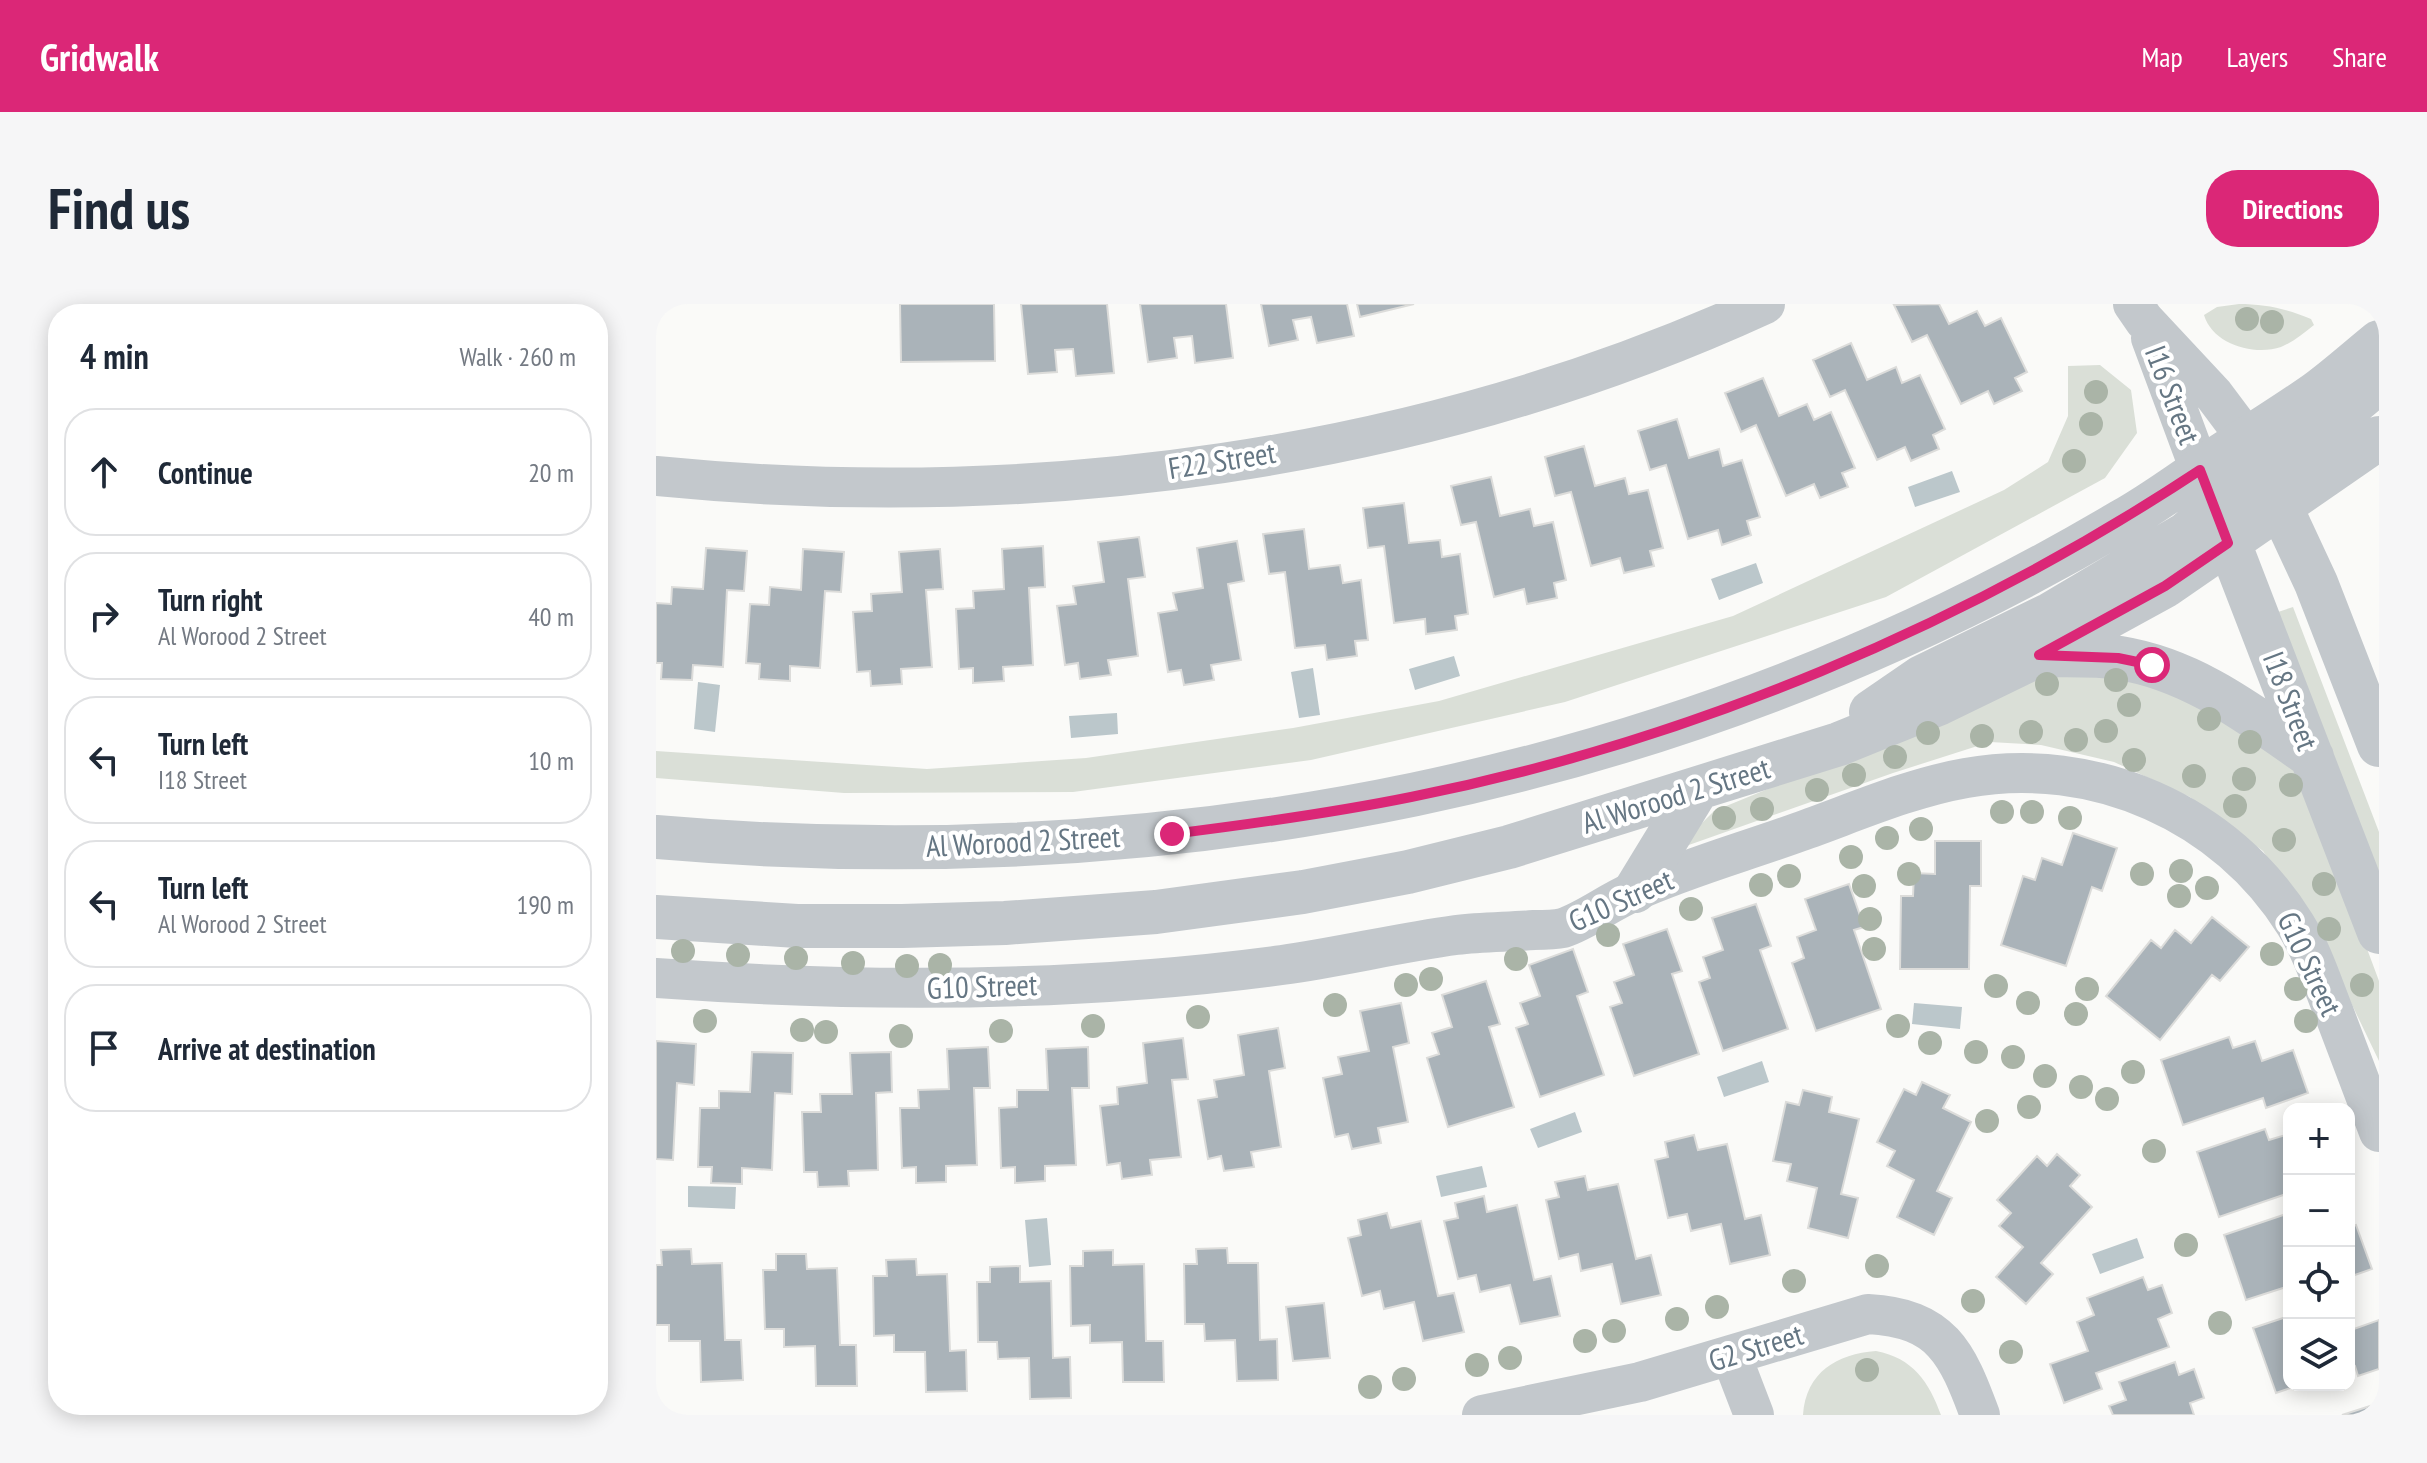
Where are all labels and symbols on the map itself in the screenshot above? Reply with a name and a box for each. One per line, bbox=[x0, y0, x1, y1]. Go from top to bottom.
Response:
street label: I16 Street bbox=[2137, 340, 2210, 450]
street label: F22 Street bbox=[1165, 432, 1279, 487]
street label: I18 Street bbox=[2255, 646, 2328, 756]
route start bbox=[2134, 647, 2170, 683]
street label: Al Worood 2 Street bbox=[1577, 747, 1775, 842]
street label: Al Worood 2 Street bbox=[925, 816, 1122, 865]
route end bbox=[1154, 816, 1190, 852]
street label: G10 Street bbox=[1562, 859, 1679, 940]
street label: G10 Street bbox=[2269, 905, 2352, 1022]
street label: G10 Street bbox=[926, 964, 1038, 1007]
street label: G2 Street bbox=[1704, 1314, 1808, 1379]

